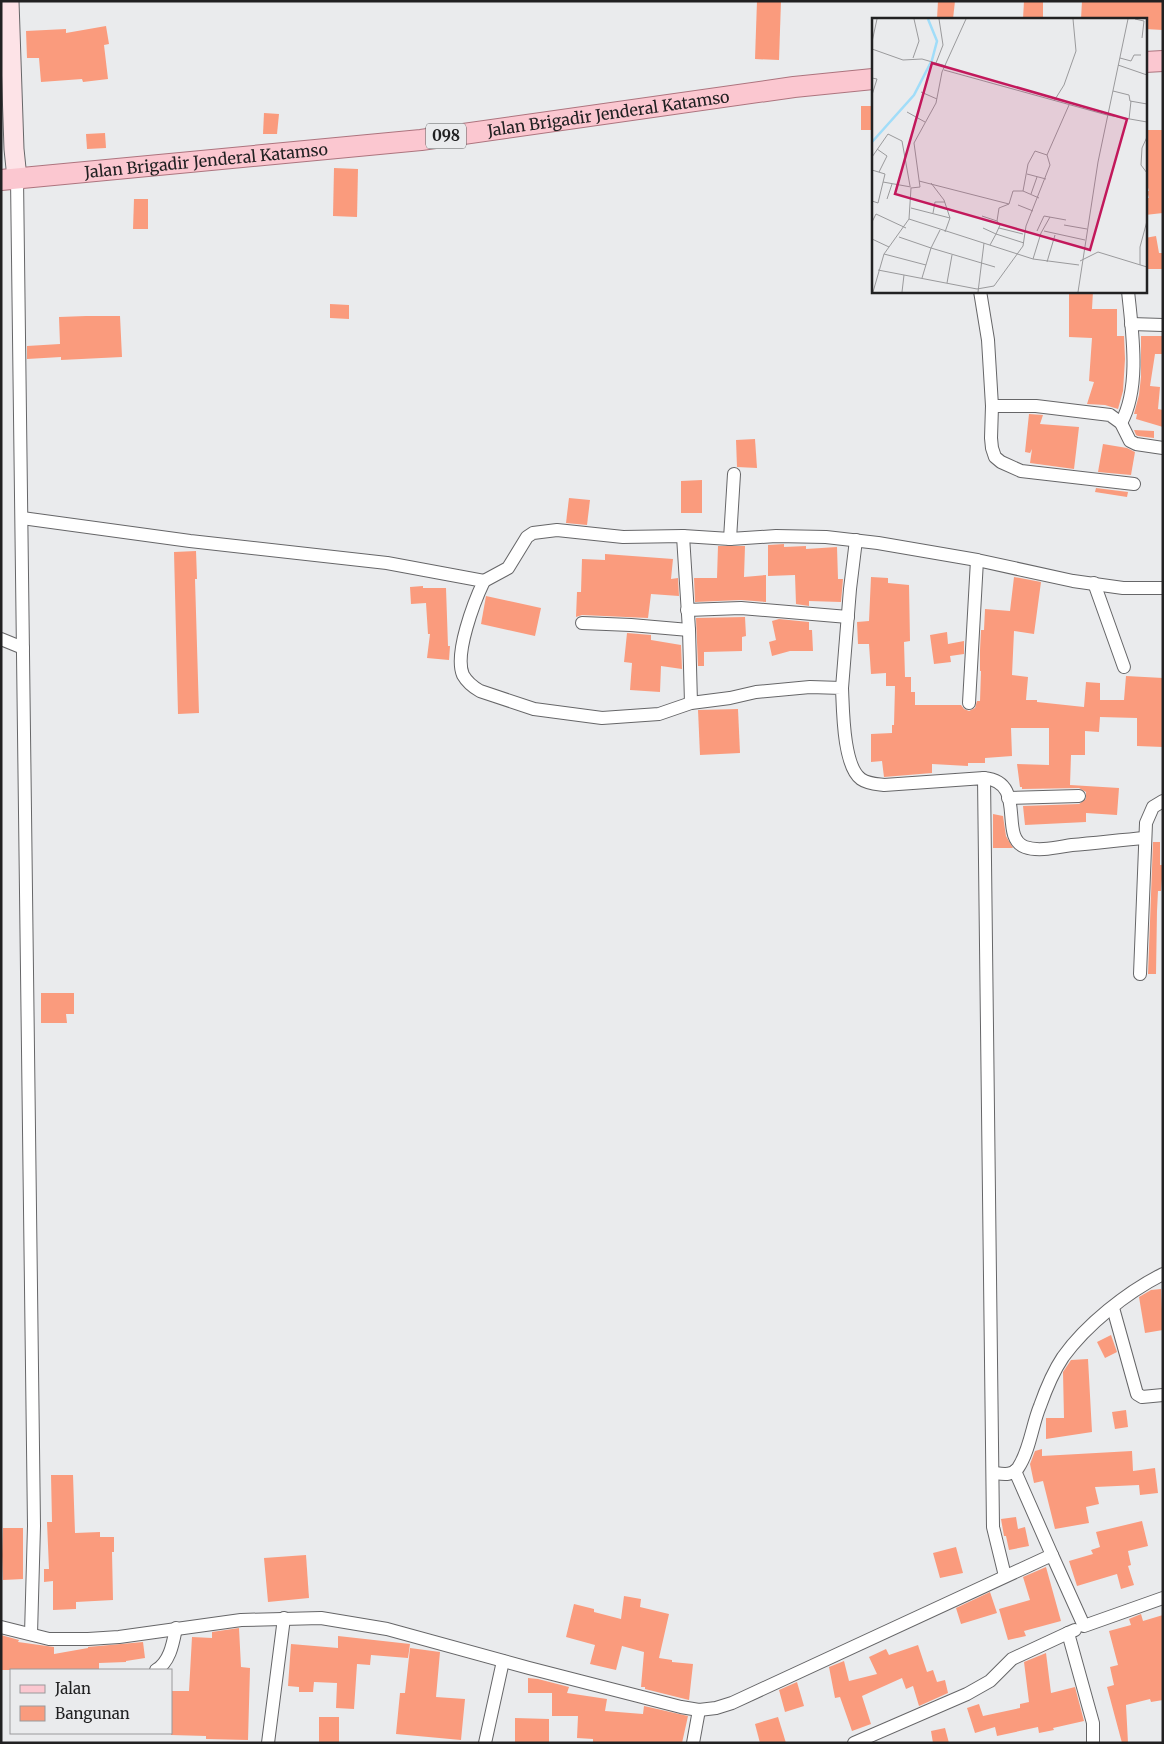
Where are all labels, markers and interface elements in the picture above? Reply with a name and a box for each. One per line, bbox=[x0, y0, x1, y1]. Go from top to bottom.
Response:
inset map bbox=[872, 18, 1146, 292]
street label: Jalan Brigadir Jenderal Katamso bbox=[485, 86, 731, 141]
road number: 098 bbox=[426, 124, 466, 148]
street label: Jalan Brigadir Jenderal Katamso bbox=[83, 139, 329, 182]
legend bbox=[10, 1669, 172, 1734]
text: Jalan bbox=[54, 1679, 91, 1698]
text: Bangunan bbox=[55, 1704, 130, 1723]

